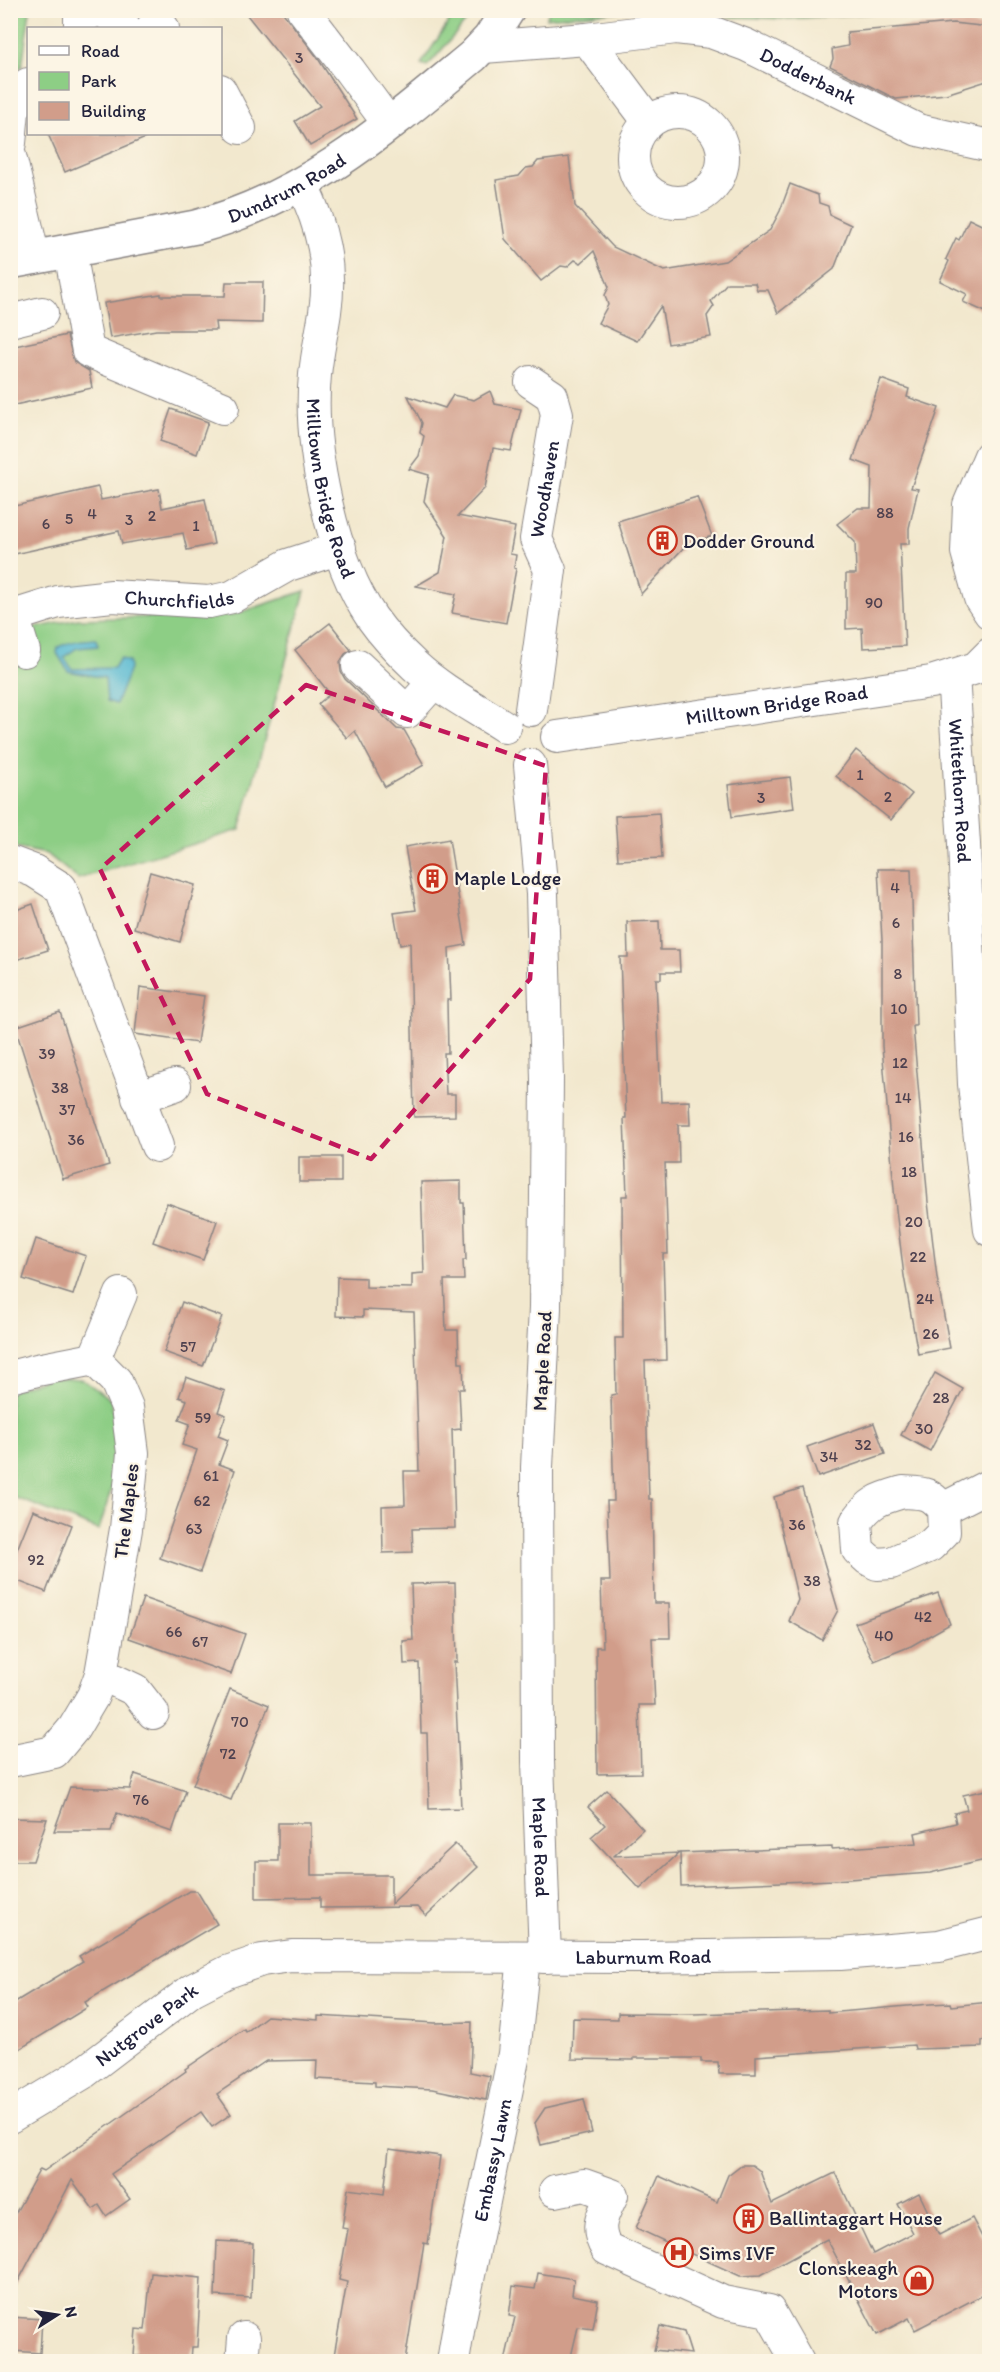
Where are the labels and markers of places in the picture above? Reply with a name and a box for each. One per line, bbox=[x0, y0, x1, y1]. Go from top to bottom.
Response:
building icon: Dodder Ground bbox=[646, 525, 678, 557]
place label: Dodder Ground bbox=[683, 529, 815, 553]
building icon: Maple Lodge bbox=[417, 862, 449, 894]
place label: Maple Lodge bbox=[454, 866, 561, 890]
building icon: Ballintaggart House bbox=[732, 2202, 764, 2234]
place label: Ballintaggart House bbox=[769, 2206, 942, 2230]
hospital icon: Sims IVF bbox=[662, 2237, 694, 2269]
place label: Sims IVF bbox=[699, 2241, 776, 2265]
place label: Clonskeagh Motors bbox=[799, 2256, 898, 2303]
shop icon: Clonskeagh Motors bbox=[903, 2264, 935, 2296]

